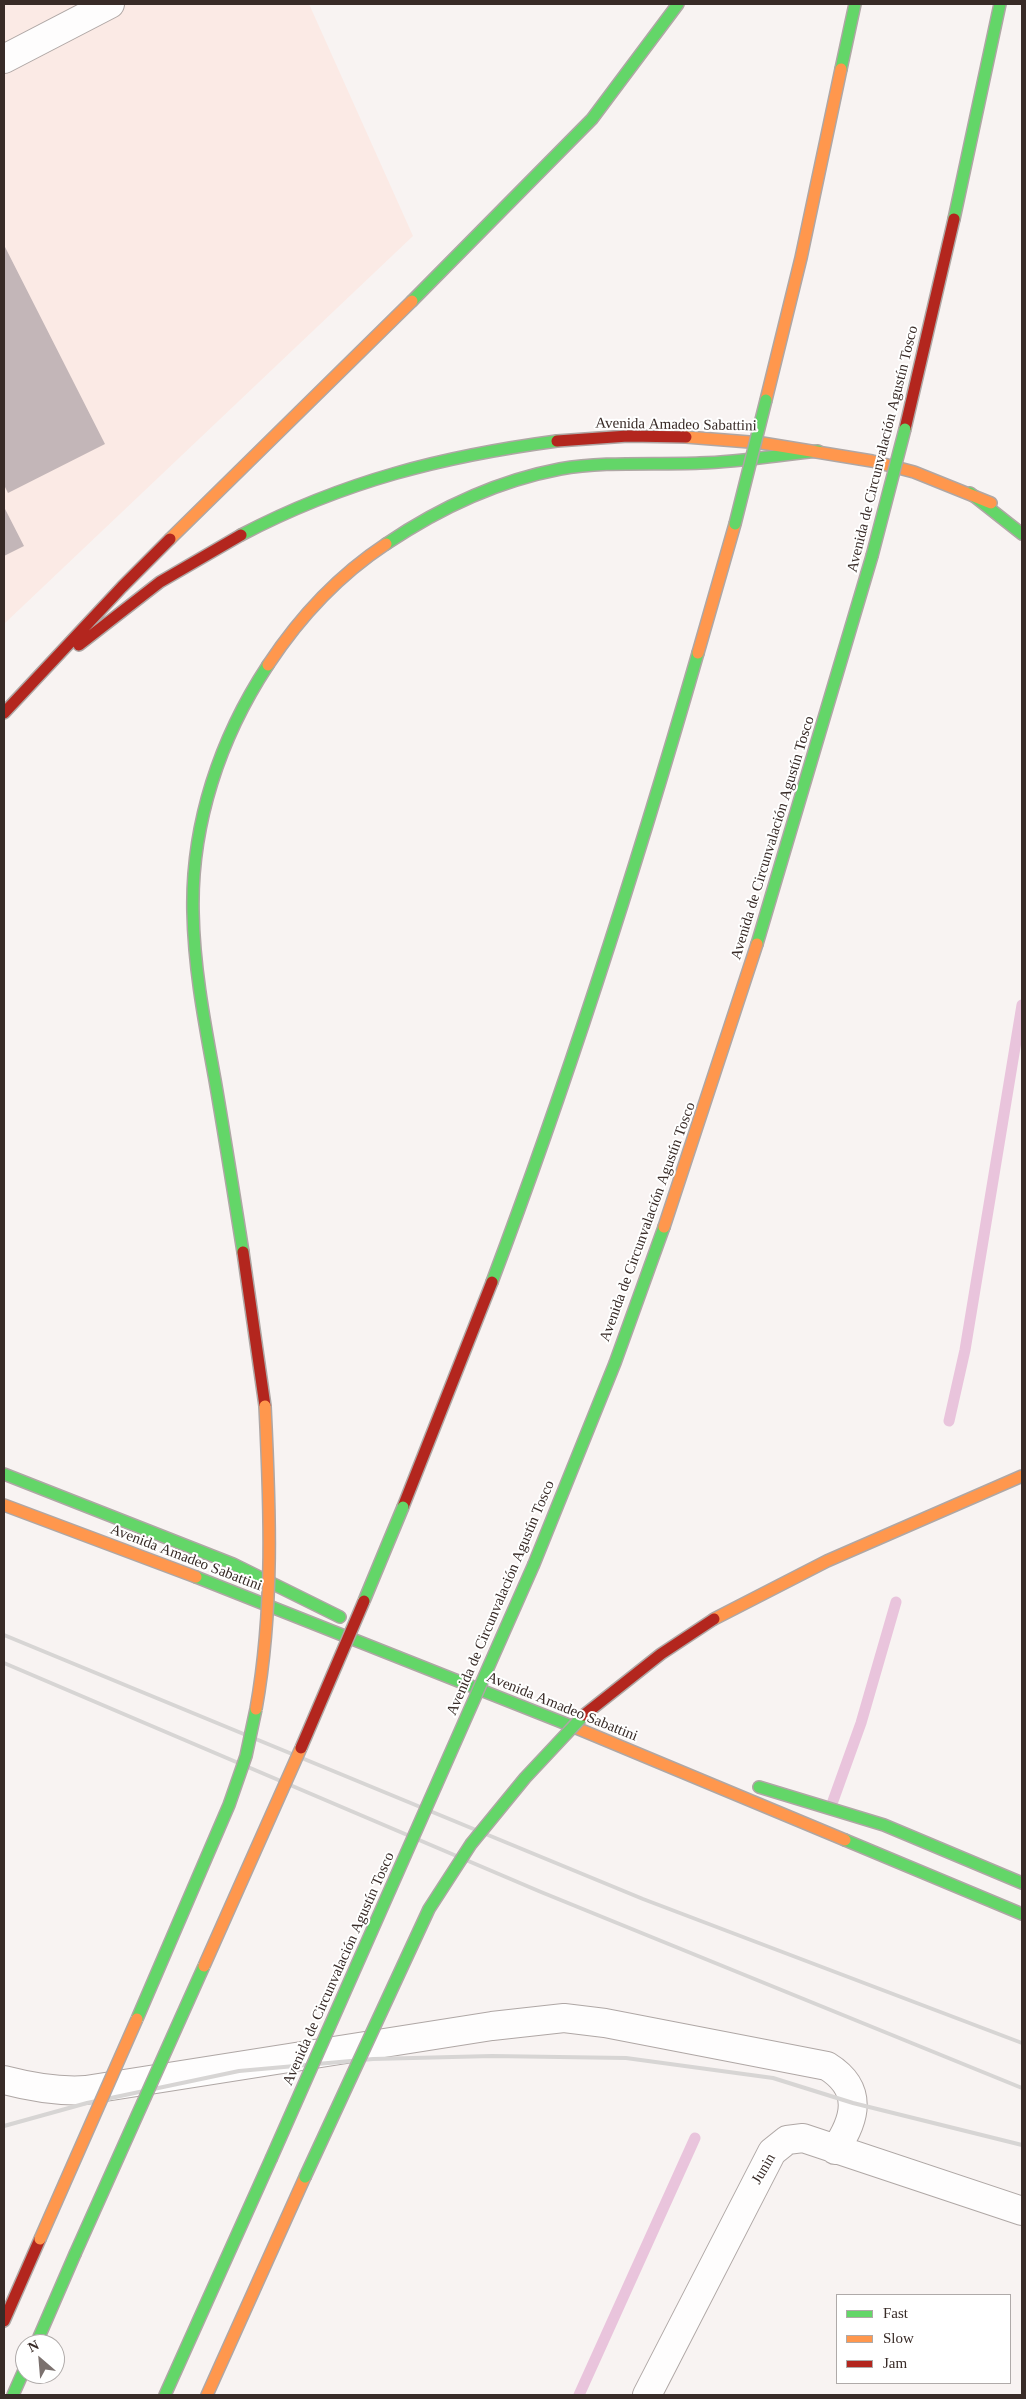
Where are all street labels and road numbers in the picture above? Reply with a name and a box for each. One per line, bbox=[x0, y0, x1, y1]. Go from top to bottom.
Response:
street label: Avenida de Circunvalación Agustín Tosco bbox=[844, 324, 922, 574]
street label: Avenida Amadeo Sabattini bbox=[595, 415, 757, 435]
street label: Avenida de Circunvalación Agustín Tosco bbox=[727, 714, 819, 962]
street label: Avenida de Circunvalación Agustín Tosco bbox=[596, 1100, 700, 1344]
street label: Avenida de Circunvalación Agustín Tosco bbox=[443, 1478, 559, 1718]
street label: Avenida Amadeo Sabattini bbox=[107, 1521, 265, 1595]
street label: Avenida Amadeo Sabattini bbox=[484, 1668, 640, 1746]
street label: Avenida de Circunvalación Agustín Tosco bbox=[279, 1849, 399, 2089]
street label: Junin bbox=[748, 2150, 780, 2188]

